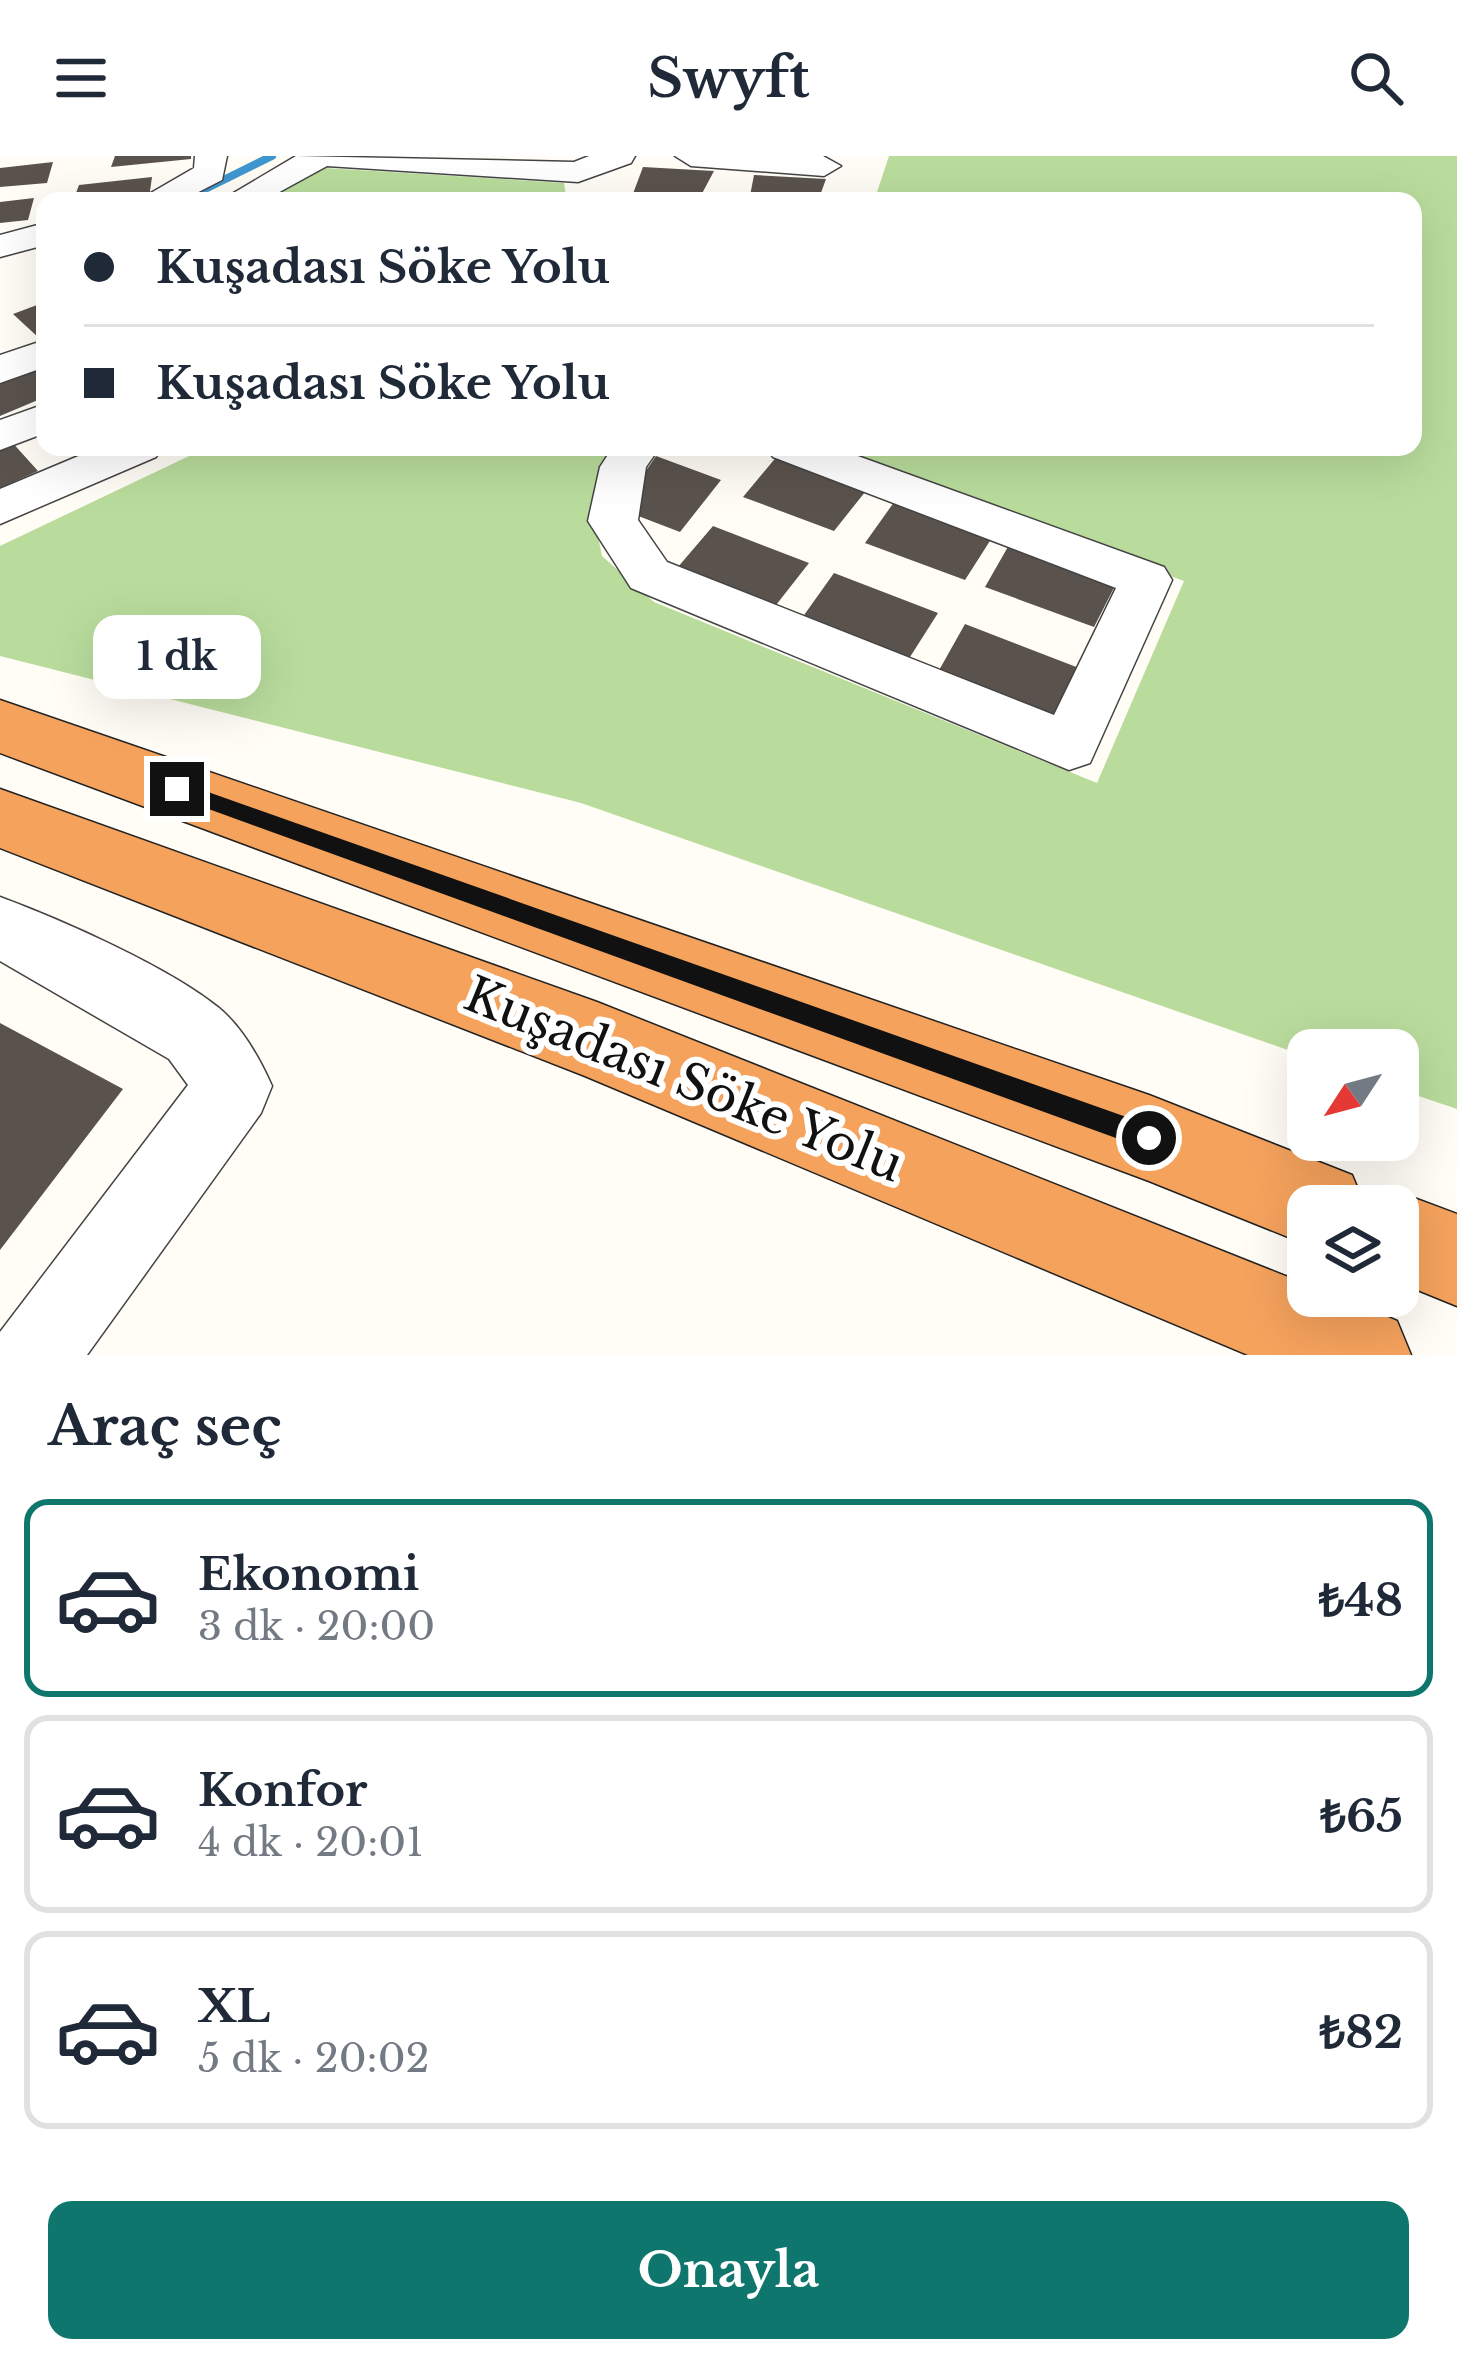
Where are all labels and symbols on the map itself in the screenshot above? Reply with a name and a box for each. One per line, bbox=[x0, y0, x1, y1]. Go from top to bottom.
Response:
callout: 1 dk bbox=[93, 615, 261, 699]
route end bbox=[150, 762, 204, 816]
street label: Kuşadası Söke Yolu bbox=[456, 964, 912, 1194]
north arrow bbox=[1287, 1029, 1419, 1161]
route start bbox=[1122, 1111, 1176, 1165]

